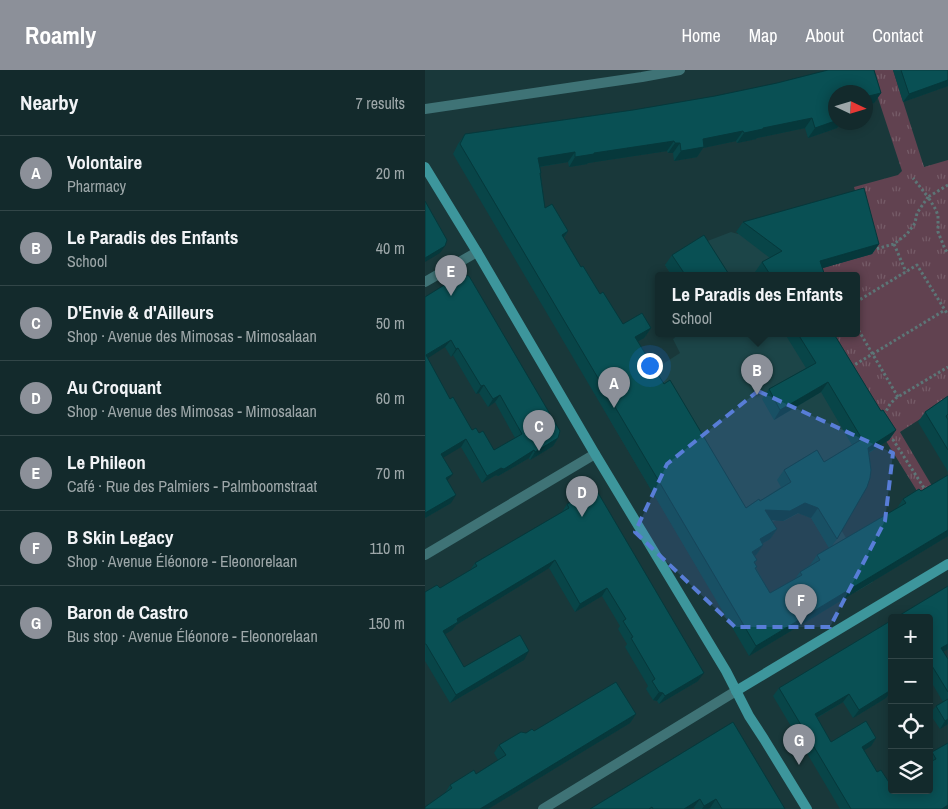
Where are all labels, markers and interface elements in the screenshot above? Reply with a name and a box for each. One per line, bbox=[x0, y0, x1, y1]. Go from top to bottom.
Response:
text: Roamly bbox=[25, 19, 96, 51]
text: Home bbox=[681, 23, 721, 48]
text: Map bbox=[749, 23, 778, 48]
text: About bbox=[806, 23, 844, 48]
text: Contact bbox=[872, 23, 923, 48]
north arrow bbox=[828, 85, 873, 130]
text: Nearby bbox=[20, 88, 78, 117]
text: 7 results bbox=[355, 92, 405, 114]
text: Volontaire bbox=[67, 149, 142, 175]
text: A bbox=[31, 162, 41, 184]
text: 20 m bbox=[376, 162, 405, 184]
text: Pharmacy bbox=[67, 175, 126, 197]
text: Le Paradis des Enfants bbox=[67, 224, 238, 250]
text: B bbox=[31, 237, 41, 259]
text: 40 m bbox=[376, 237, 405, 259]
text: School bbox=[67, 250, 107, 272]
pin: E bbox=[435, 255, 467, 296]
popup bbox=[655, 272, 860, 337]
text: Le Paradis des Enfants bbox=[672, 281, 843, 307]
text: D'Envie & d'Ailleurs bbox=[67, 299, 214, 325]
text: School bbox=[672, 307, 712, 329]
text: C bbox=[31, 312, 41, 334]
text: 50 m bbox=[376, 312, 405, 334]
text: Shop · Avenue des Mimosas - Mimosalaan bbox=[67, 325, 317, 347]
your location bbox=[637, 353, 663, 379]
pin: B bbox=[741, 354, 773, 395]
pin: A bbox=[598, 367, 630, 408]
text: Au Croquant bbox=[67, 374, 161, 400]
text: D bbox=[31, 387, 41, 409]
text: 60 m bbox=[376, 387, 405, 409]
text: Shop · Avenue des Mimosas - Mimosalaan bbox=[67, 400, 317, 422]
pin: C bbox=[523, 410, 555, 451]
text: Le Phileon bbox=[67, 449, 146, 475]
text: E bbox=[32, 462, 40, 484]
text: 70 m bbox=[376, 462, 405, 484]
text: Café · Rue des Palmiers - Palmboomstraat bbox=[67, 475, 317, 497]
pin: D bbox=[566, 476, 598, 517]
text: B Skin Legacy bbox=[67, 524, 174, 550]
text: F bbox=[32, 537, 40, 559]
text: 110 m bbox=[369, 537, 405, 559]
text: Shop · Avenue Éléonore - Eleonorelaan bbox=[67, 550, 297, 572]
pin: F bbox=[785, 584, 817, 625]
text: Baron de Castro bbox=[67, 599, 188, 625]
text: G bbox=[31, 612, 41, 634]
text: 150 m bbox=[369, 612, 405, 634]
map controls bbox=[888, 614, 933, 794]
button: + bbox=[888, 614, 933, 659]
text: Bus stop · Avenue Éléonore - Eleonorelaan bbox=[67, 625, 318, 647]
button: − bbox=[888, 659, 933, 704]
button: locate bbox=[888, 704, 933, 749]
pin: G bbox=[783, 724, 815, 765]
button: layers bbox=[888, 749, 933, 794]

